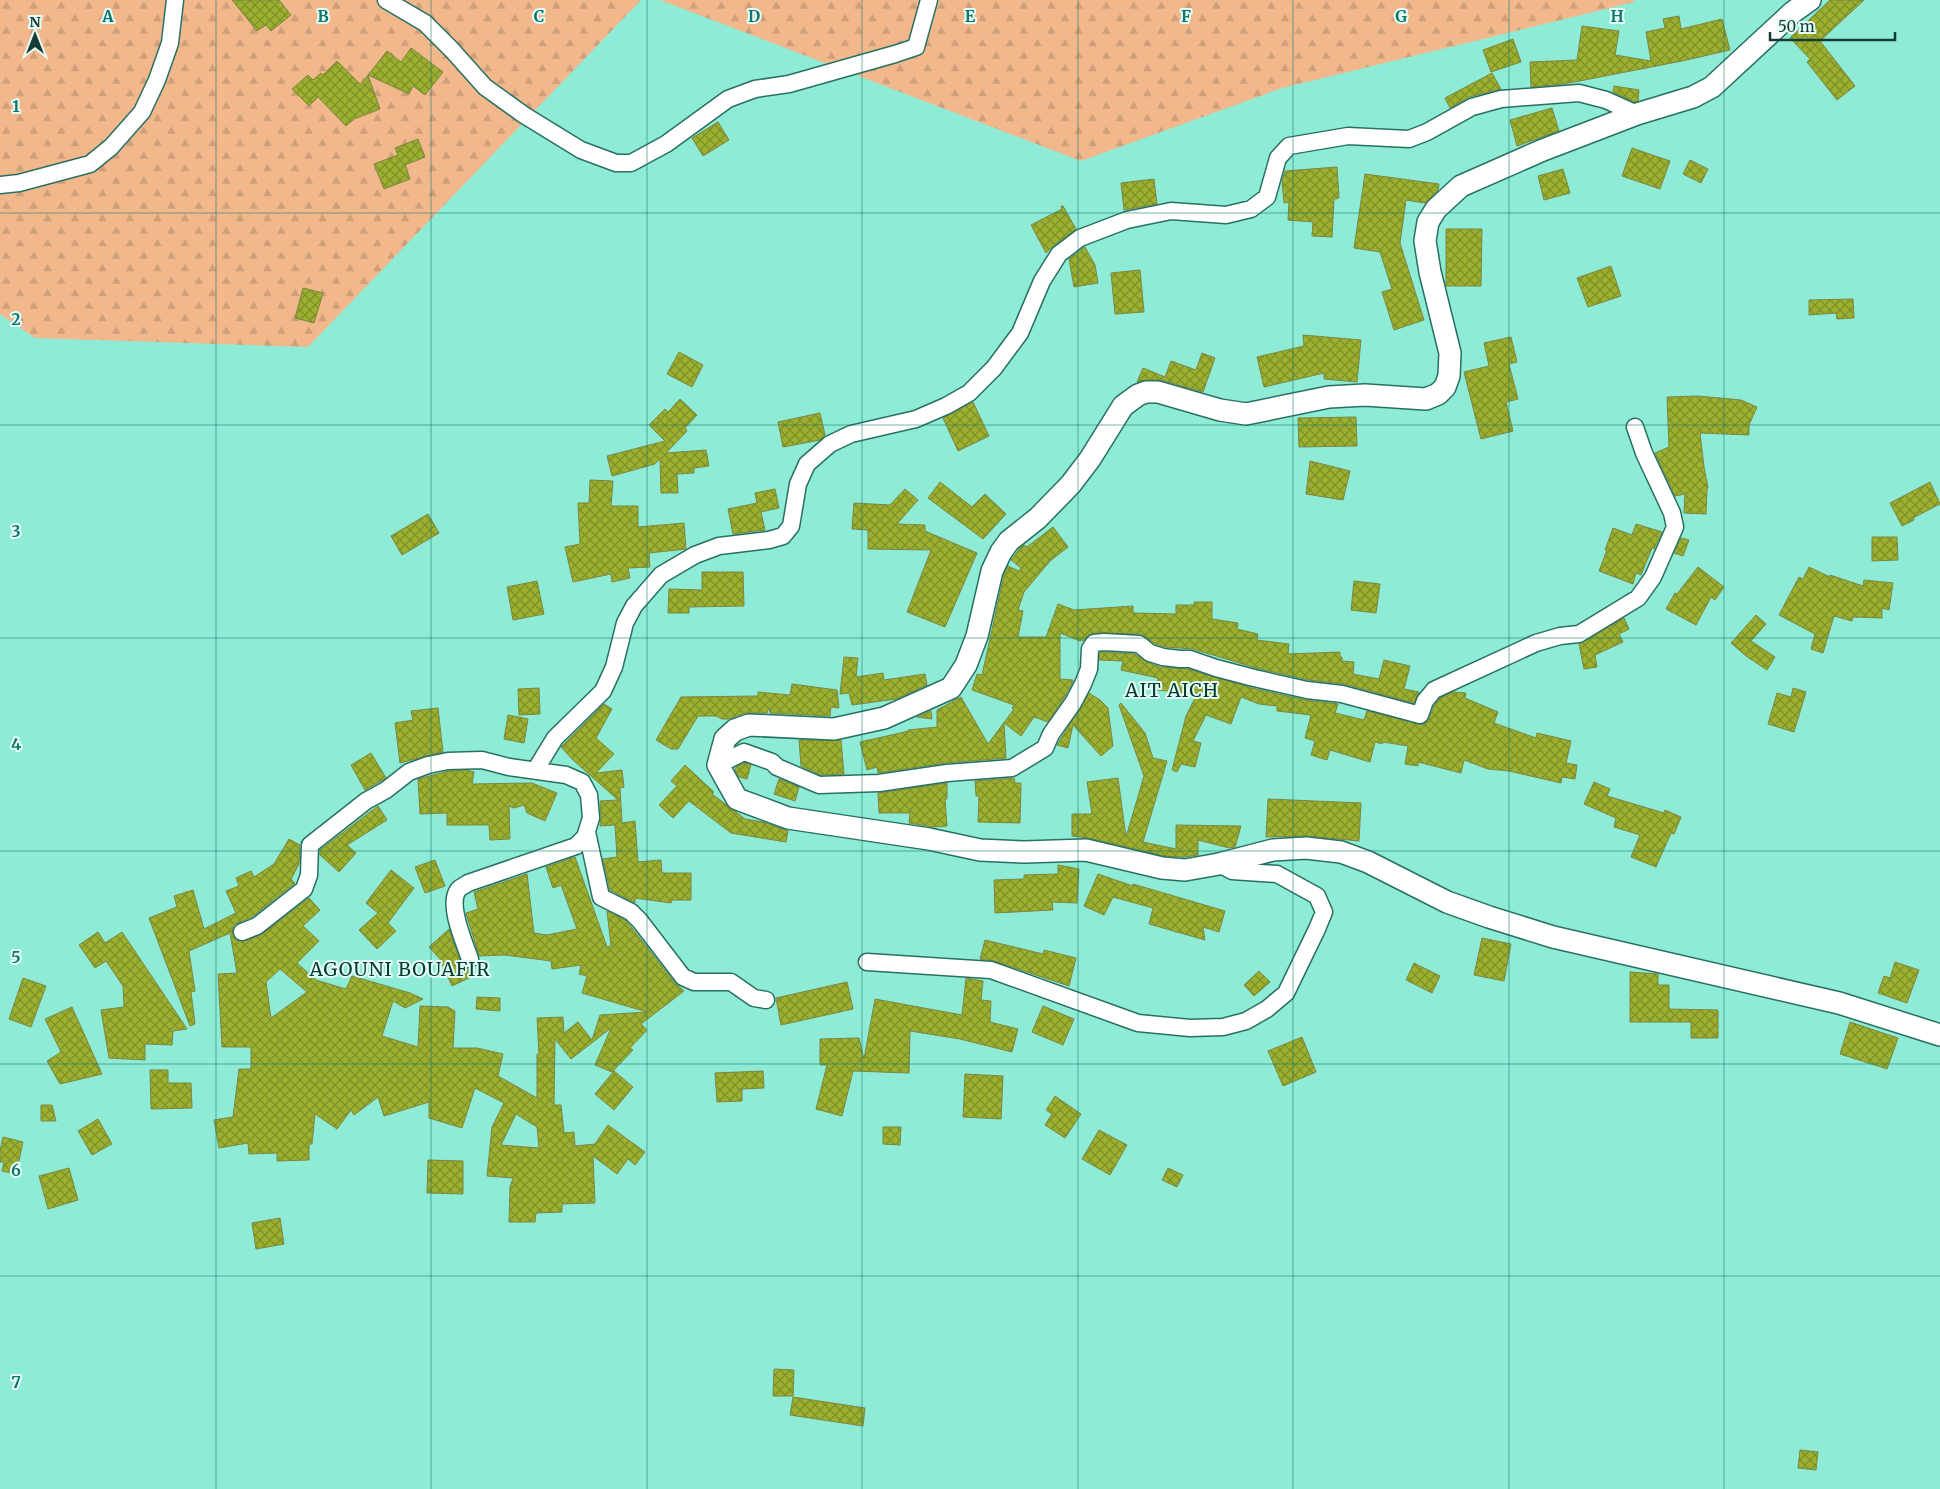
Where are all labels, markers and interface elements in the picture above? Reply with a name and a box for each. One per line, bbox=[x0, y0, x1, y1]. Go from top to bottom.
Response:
text: A bbox=[101, 6, 114, 26]
text: B bbox=[317, 6, 329, 26]
text: C bbox=[534, 6, 544, 26]
text: D bbox=[748, 6, 760, 26]
text: E bbox=[965, 6, 976, 26]
text: F bbox=[1181, 6, 1191, 26]
text: G bbox=[1395, 6, 1407, 26]
text: H bbox=[1610, 6, 1624, 26]
north arrow bbox=[10, 10, 60, 60]
scale bar bbox=[1770, 10, 1895, 42]
text: N bbox=[29, 13, 41, 31]
text: 50 m bbox=[1778, 17, 1815, 36]
text: 1 bbox=[12, 96, 20, 116]
text: 2 bbox=[11, 309, 21, 329]
text: 3 bbox=[11, 521, 21, 541]
district label: AIT AICH bbox=[1124, 678, 1219, 702]
text: 4 bbox=[11, 734, 21, 754]
text: 5 bbox=[11, 947, 21, 967]
district label: AGOUNI BOUAFIR bbox=[308, 957, 491, 981]
text: 6 bbox=[11, 1160, 21, 1180]
text: 7 bbox=[11, 1372, 21, 1392]

